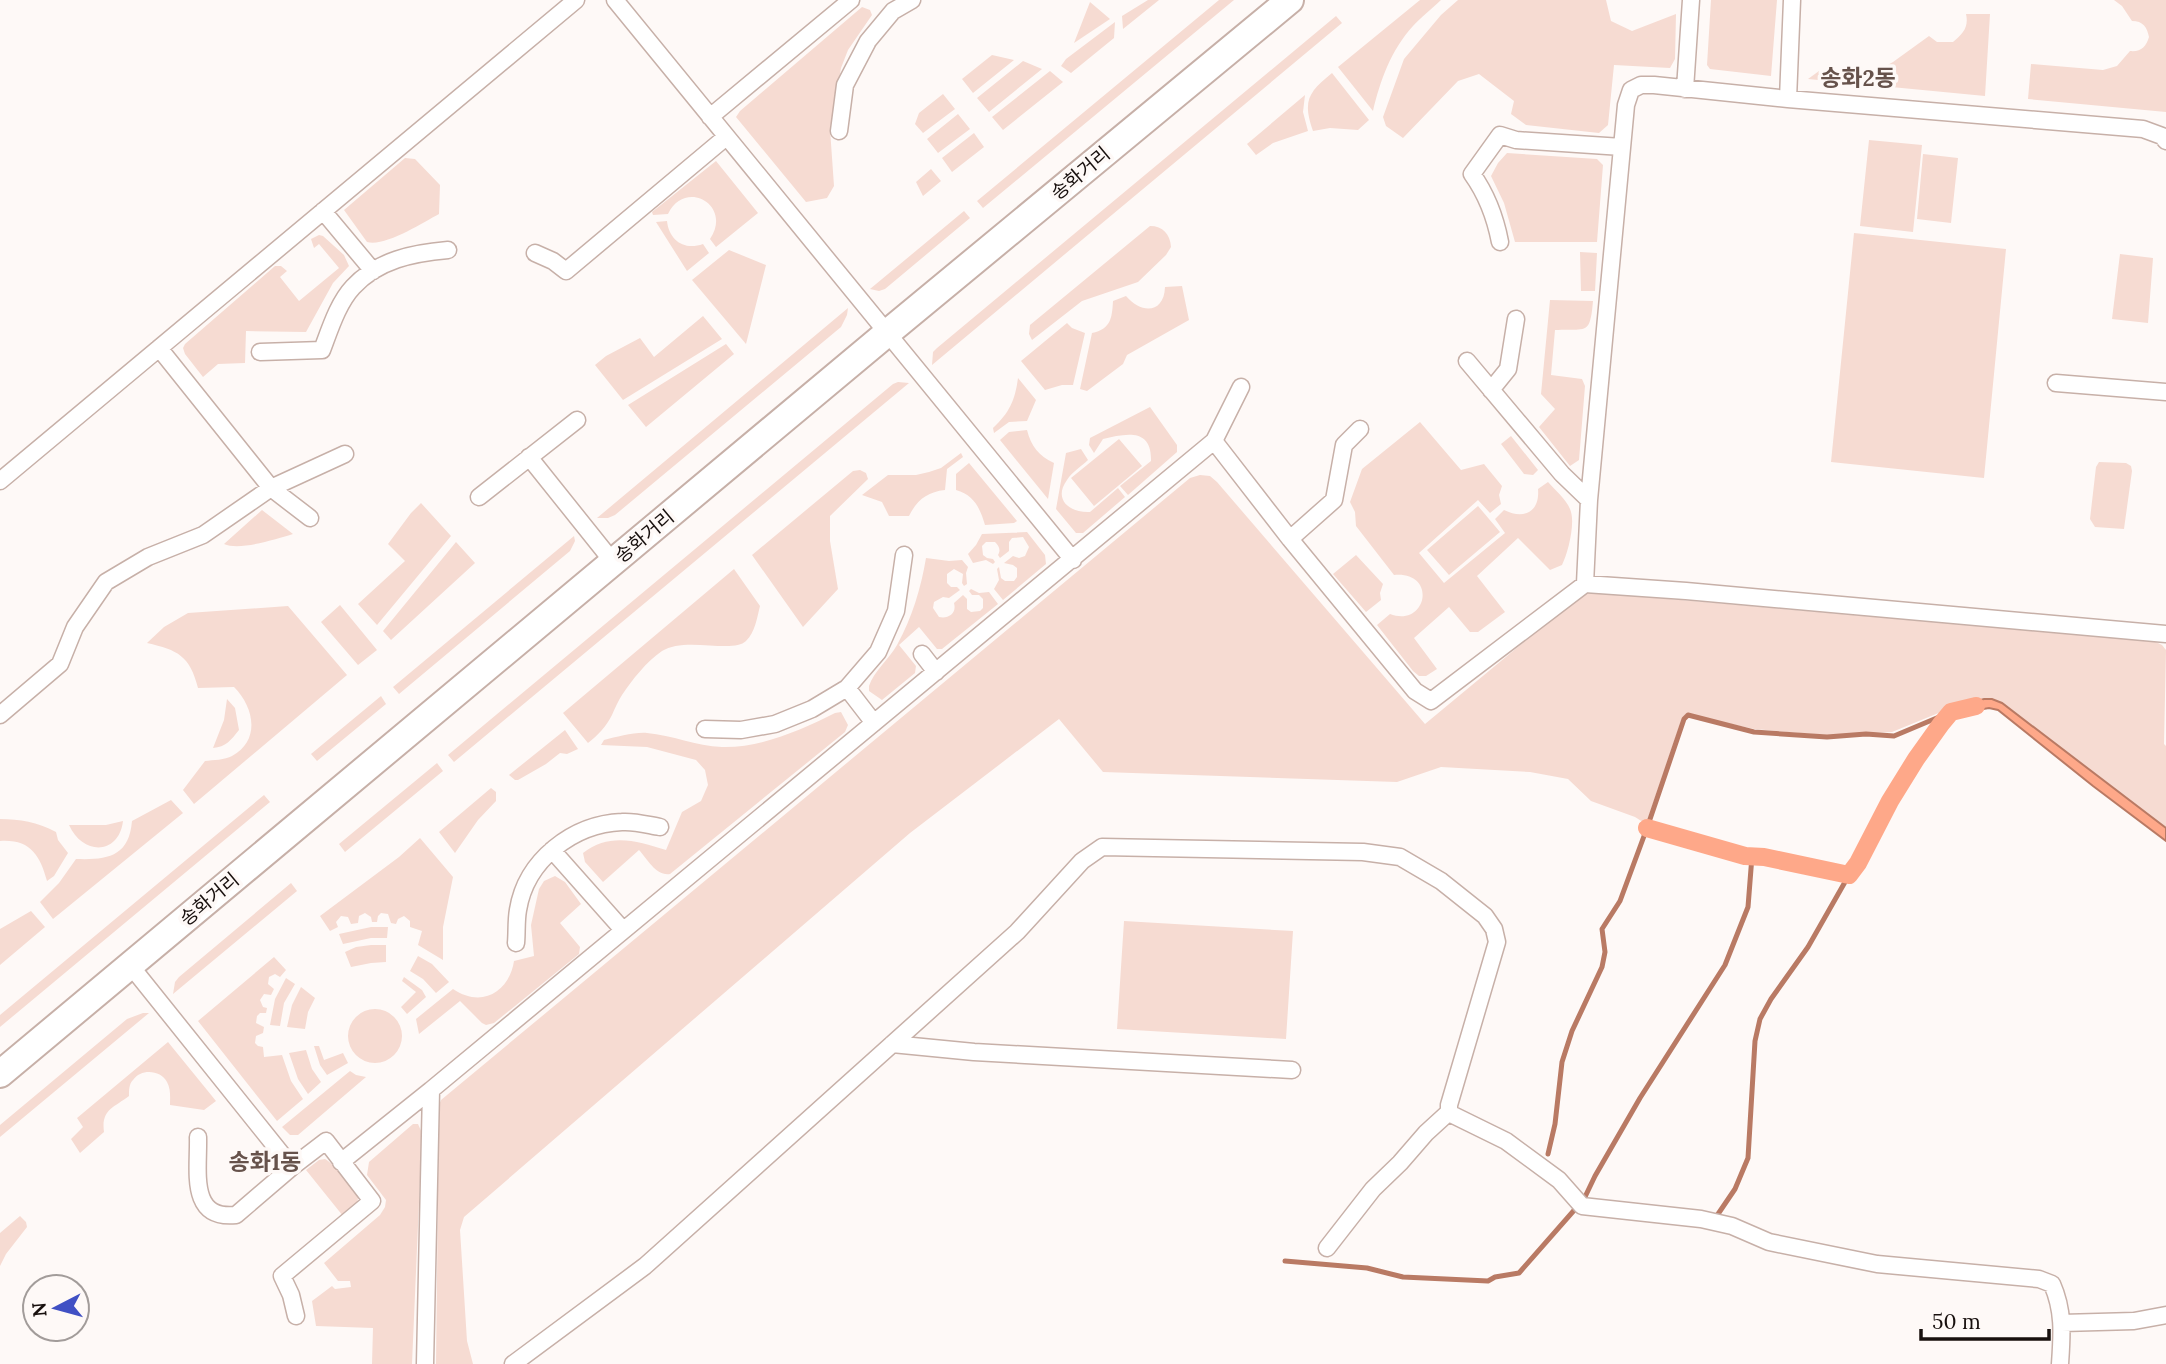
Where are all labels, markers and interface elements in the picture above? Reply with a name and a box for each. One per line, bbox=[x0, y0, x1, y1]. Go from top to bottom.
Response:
district label: 송화2동 bbox=[1820, 63, 1896, 92]
street label: 송화거리 bbox=[1046, 141, 1114, 205]
street label: 송화거리 bbox=[610, 504, 678, 568]
street label: 송화거리 bbox=[175, 867, 243, 931]
district label: 송화1동 bbox=[229, 1147, 301, 1176]
north arrow bbox=[21, 1273, 91, 1343]
scale bar bbox=[1921, 1298, 2049, 1342]
text: N bbox=[26, 1301, 52, 1318]
text: 50 m bbox=[1932, 1308, 1981, 1335]

